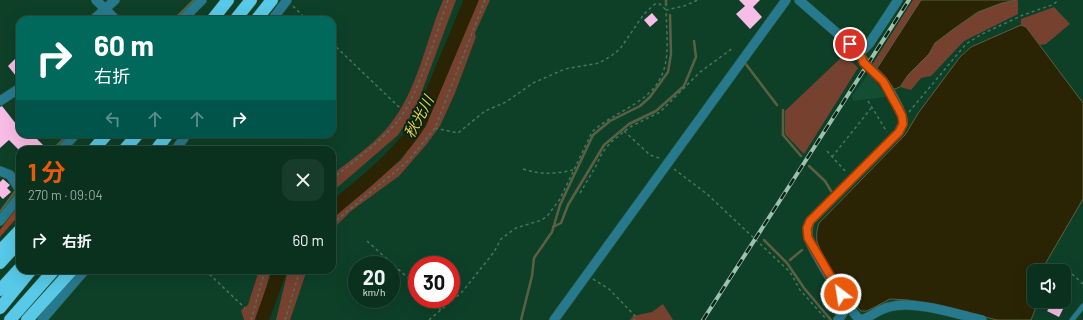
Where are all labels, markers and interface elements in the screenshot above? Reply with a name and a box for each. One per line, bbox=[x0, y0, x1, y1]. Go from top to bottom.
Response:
pin bbox=[833, 27, 867, 61]
text: 60 m bbox=[94, 28, 154, 62]
icon: right bbox=[28, 32, 80, 84]
icon: arrive bbox=[839, 33, 861, 55]
text: 右折 bbox=[94, 65, 130, 87]
water label: 秋光川 bbox=[400, 91, 438, 141]
icon: left bbox=[102, 108, 124, 130]
icon: ahead bbox=[144, 108, 166, 130]
icon: ahead bbox=[186, 108, 208, 130]
icon: right bbox=[228, 108, 250, 130]
text: 1 分 bbox=[28, 157, 65, 186]
button: close bbox=[282, 159, 324, 201]
text: 270 m · 09:04 bbox=[28, 187, 103, 203]
icon: right bbox=[28, 229, 50, 251]
text: 60 m bbox=[292, 231, 324, 249]
text: 右折 bbox=[62, 232, 92, 250]
speed limit sign: 30 bbox=[408, 256, 460, 308]
map controls bbox=[1027, 264, 1071, 308]
button: sound bbox=[1027, 264, 1071, 308]
text: 20 bbox=[363, 265, 385, 289]
position arrow bbox=[820, 273, 862, 315]
text: km/h bbox=[363, 286, 385, 298]

